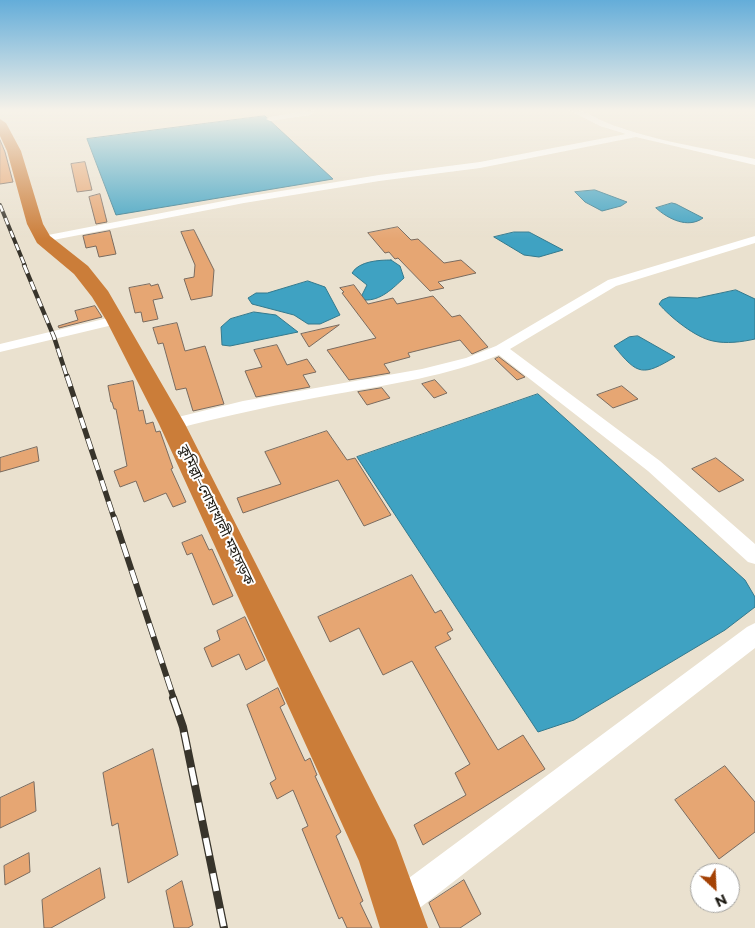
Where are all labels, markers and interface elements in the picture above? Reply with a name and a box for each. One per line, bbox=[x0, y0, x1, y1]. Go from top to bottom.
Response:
street label: কুমিল্লা–নোয়াখালী মহাসড়ক bbox=[175, 442, 257, 588]
north arrow bbox=[690, 863, 740, 913]
text: N bbox=[712, 890, 730, 911]

